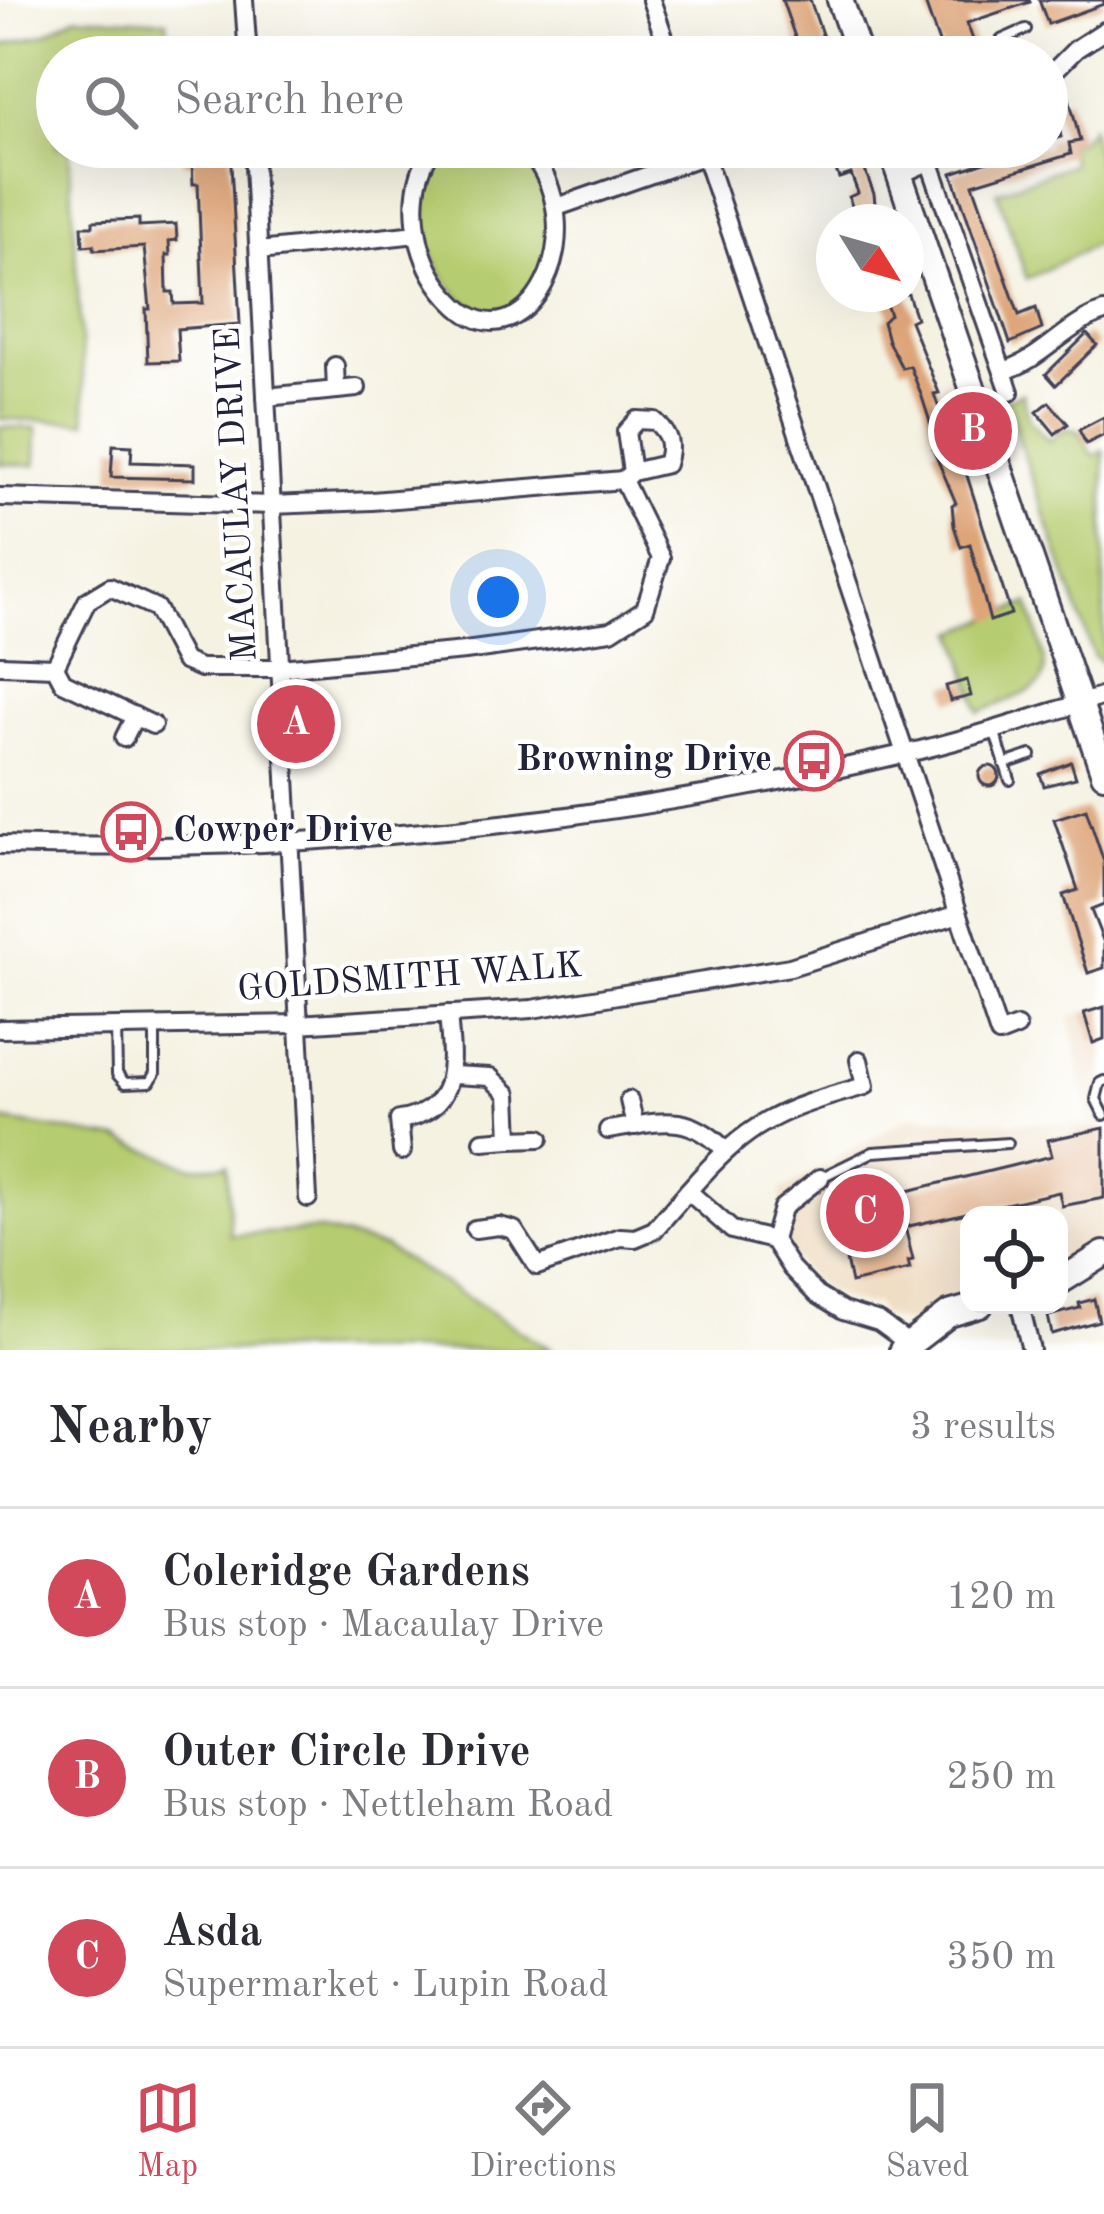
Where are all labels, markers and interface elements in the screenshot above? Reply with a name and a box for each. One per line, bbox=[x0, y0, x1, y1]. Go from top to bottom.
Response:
search box bbox=[36, 36, 1068, 168]
icon: search bbox=[78, 69, 144, 135]
text: Search here bbox=[174, 79, 404, 124]
north arrow bbox=[816, 204, 924, 312]
street label: MACAULAY DRIVE bbox=[211, 326, 265, 662]
pin: B bbox=[934, 386, 1012, 476]
your location bbox=[468, 567, 528, 627]
pin: A bbox=[257, 679, 335, 769]
bus stop icon: Browning Drive bbox=[783, 730, 845, 792]
place label: Browning Drive bbox=[516, 743, 772, 779]
bus stop icon: Cowper Drive bbox=[100, 801, 162, 863]
place label: Cowper Drive bbox=[173, 814, 393, 850]
street label: GOLDSMITH WALK bbox=[236, 949, 584, 1009]
pin: C bbox=[826, 1168, 904, 1258]
map controls bbox=[960, 1206, 1068, 1314]
button: locate bbox=[960, 1206, 1068, 1314]
text: Nearby bbox=[48, 1403, 213, 1454]
text: 3 results bbox=[910, 1408, 1056, 1447]
text: Coleridge Gardens bbox=[162, 1551, 530, 1596]
text: A bbox=[72, 1578, 102, 1617]
text: 120 m bbox=[946, 1578, 1056, 1617]
text: Bus stop · Macaulay Drive bbox=[162, 1606, 604, 1645]
text: Outer Circle Drive bbox=[162, 1731, 531, 1776]
text: B bbox=[73, 1758, 101, 1797]
text: 250 m bbox=[946, 1758, 1056, 1797]
text: Bus stop · Nettleham Road bbox=[162, 1786, 613, 1825]
text: Asda bbox=[162, 1911, 262, 1956]
text: C bbox=[74, 1938, 100, 1977]
text: 350 m bbox=[946, 1938, 1056, 1977]
text: Supermarket · Lupin Road bbox=[162, 1966, 609, 2005]
tab: Map bbox=[135, 2075, 201, 2188]
tab: Directions bbox=[470, 2075, 616, 2188]
tab: Saved bbox=[885, 2075, 969, 2188]

